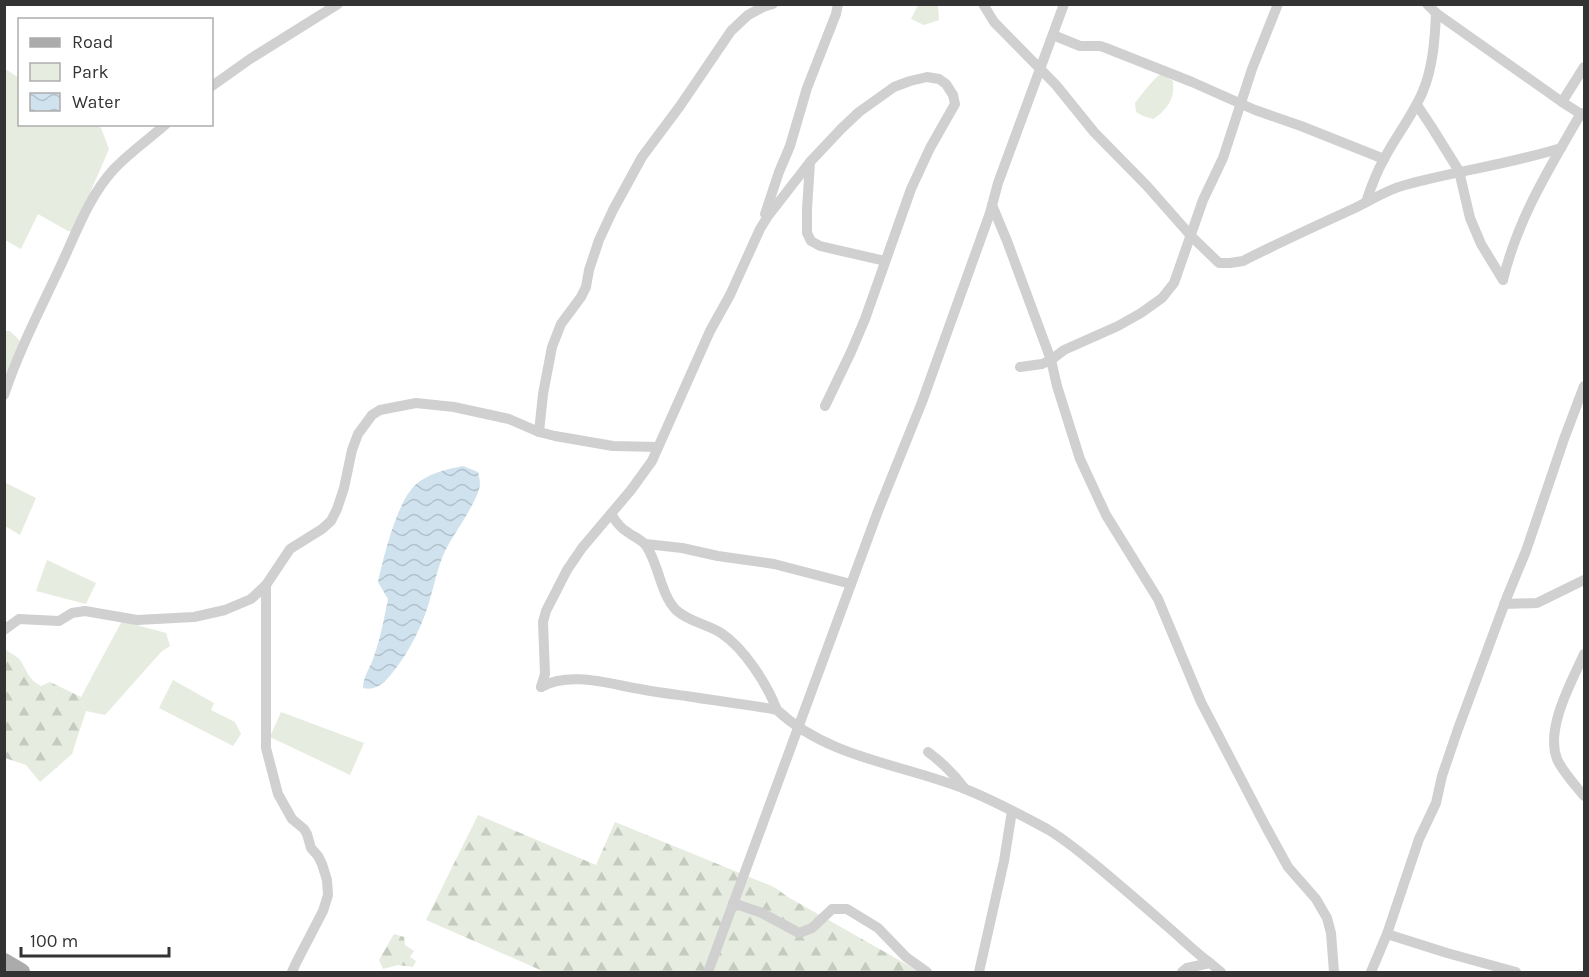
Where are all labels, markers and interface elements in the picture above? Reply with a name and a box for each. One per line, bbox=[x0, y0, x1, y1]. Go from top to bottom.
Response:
legend bbox=[18, 18, 213, 126]
text: Road bbox=[72, 31, 113, 53]
text: Park bbox=[72, 61, 109, 83]
text: Water bbox=[72, 91, 120, 113]
scale bar bbox=[21, 920, 170, 958]
text: 100 m bbox=[30, 930, 78, 952]

